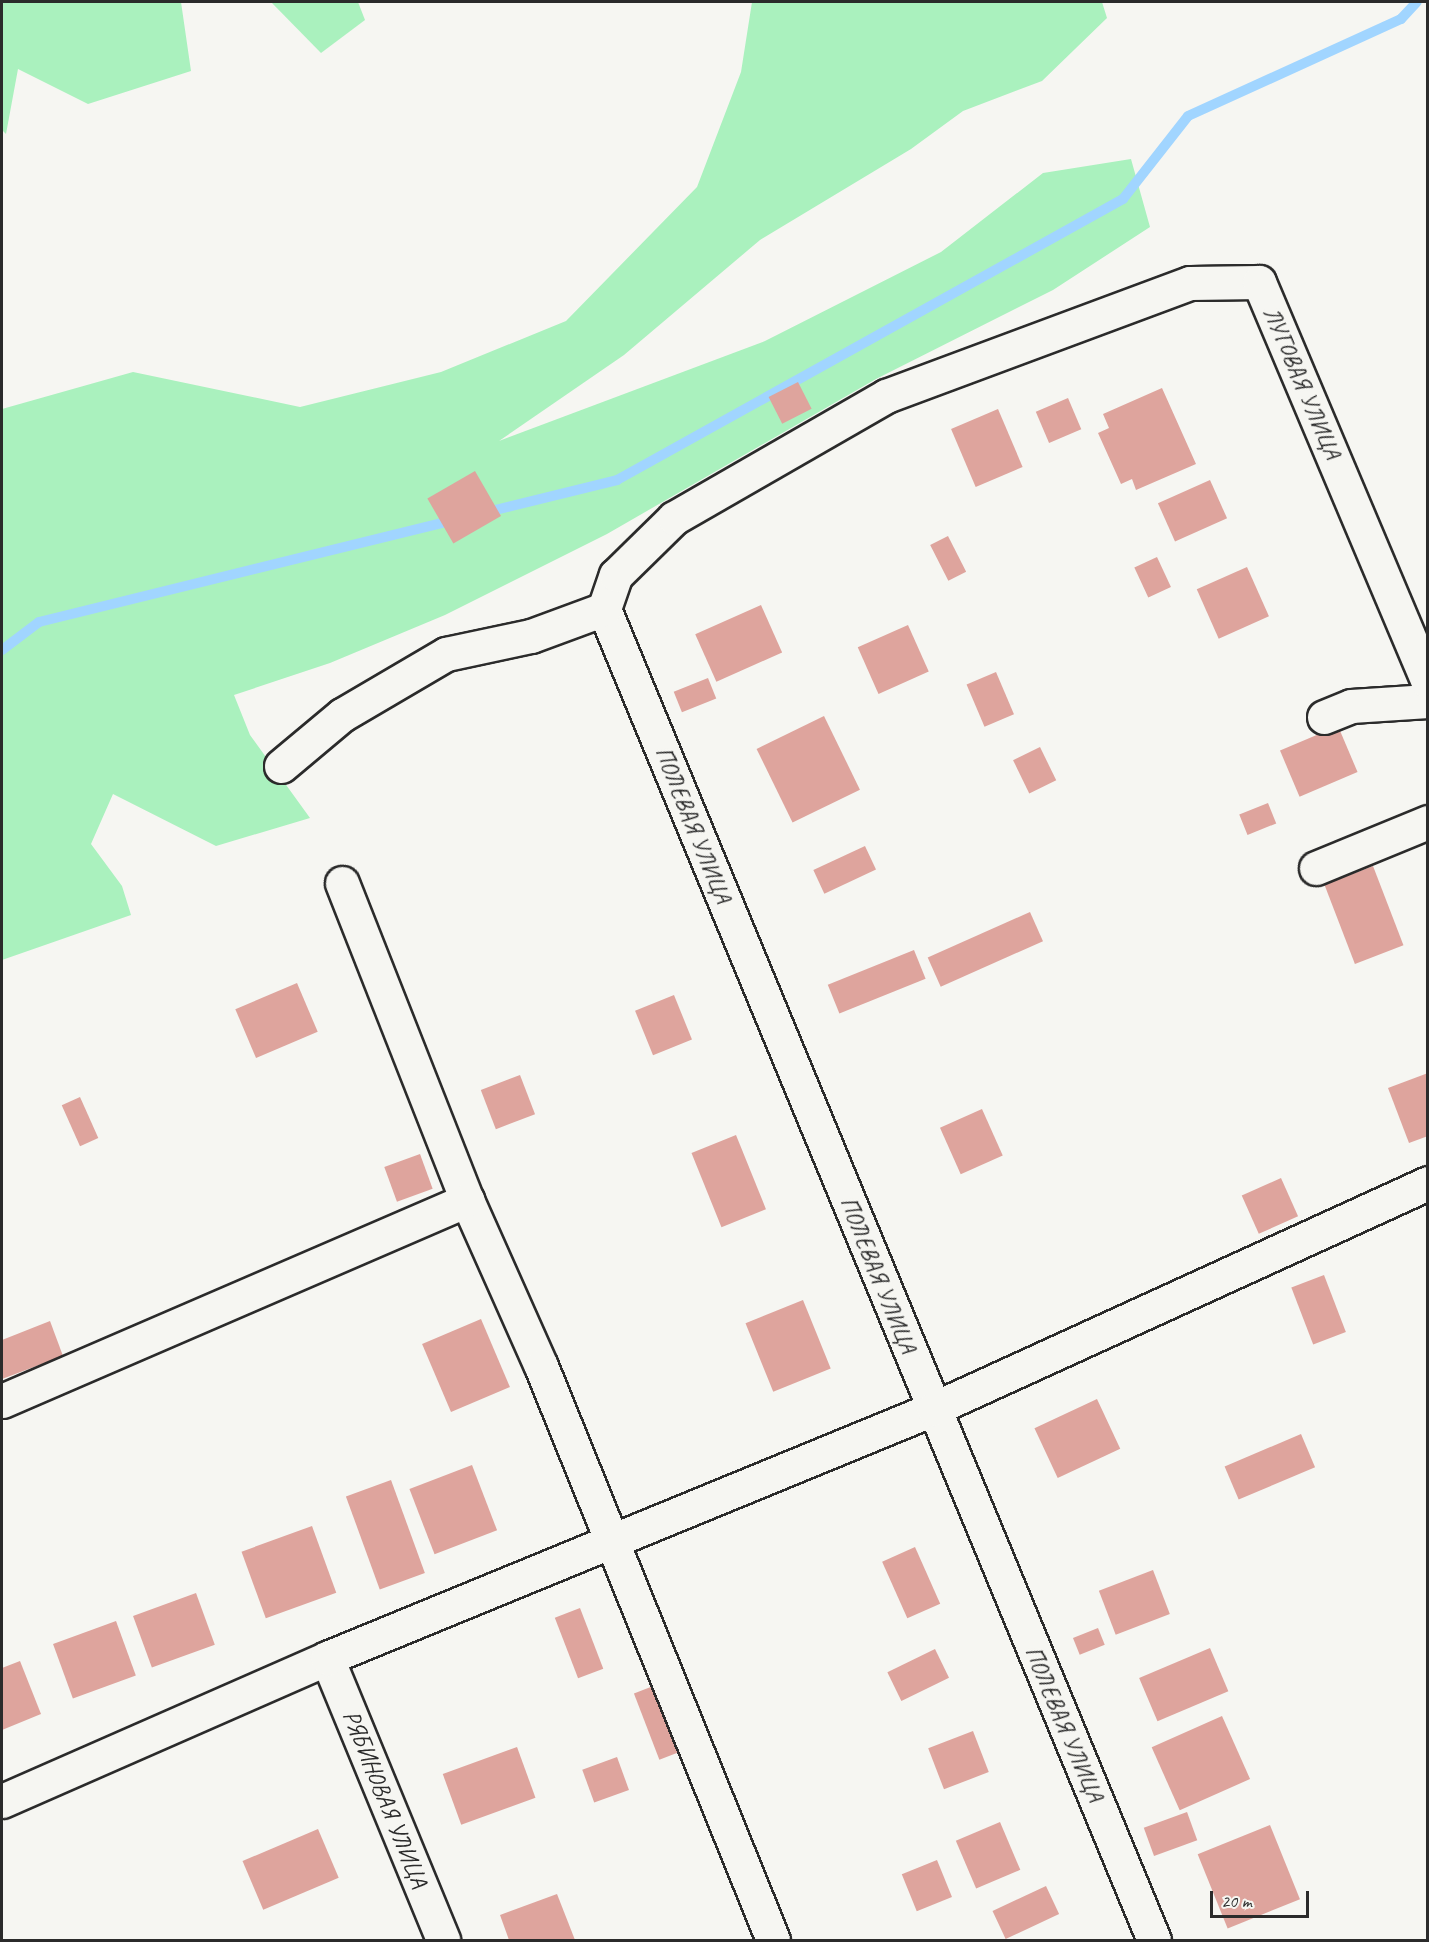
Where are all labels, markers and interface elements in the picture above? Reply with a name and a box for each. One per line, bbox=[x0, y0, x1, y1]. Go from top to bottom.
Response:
street label: ЛУГОВАЯ УЛИЦА bbox=[1257, 303, 1347, 463]
street label: ПОЛЕВАЯ УЛИЦА bbox=[649, 743, 737, 907]
street label: ПОЛЕВАЯ УЛИЦА bbox=[834, 1193, 922, 1357]
street label: ПОЛЕВАЯ УЛИЦА bbox=[1018, 1642, 1110, 1806]
street label: РЯБИНОВАЯ УЛИЦА bbox=[336, 1706, 434, 1892]
scale bar bbox=[1213, 1879, 1312, 1917]
text: 20 m bbox=[1221, 1890, 1252, 1912]

